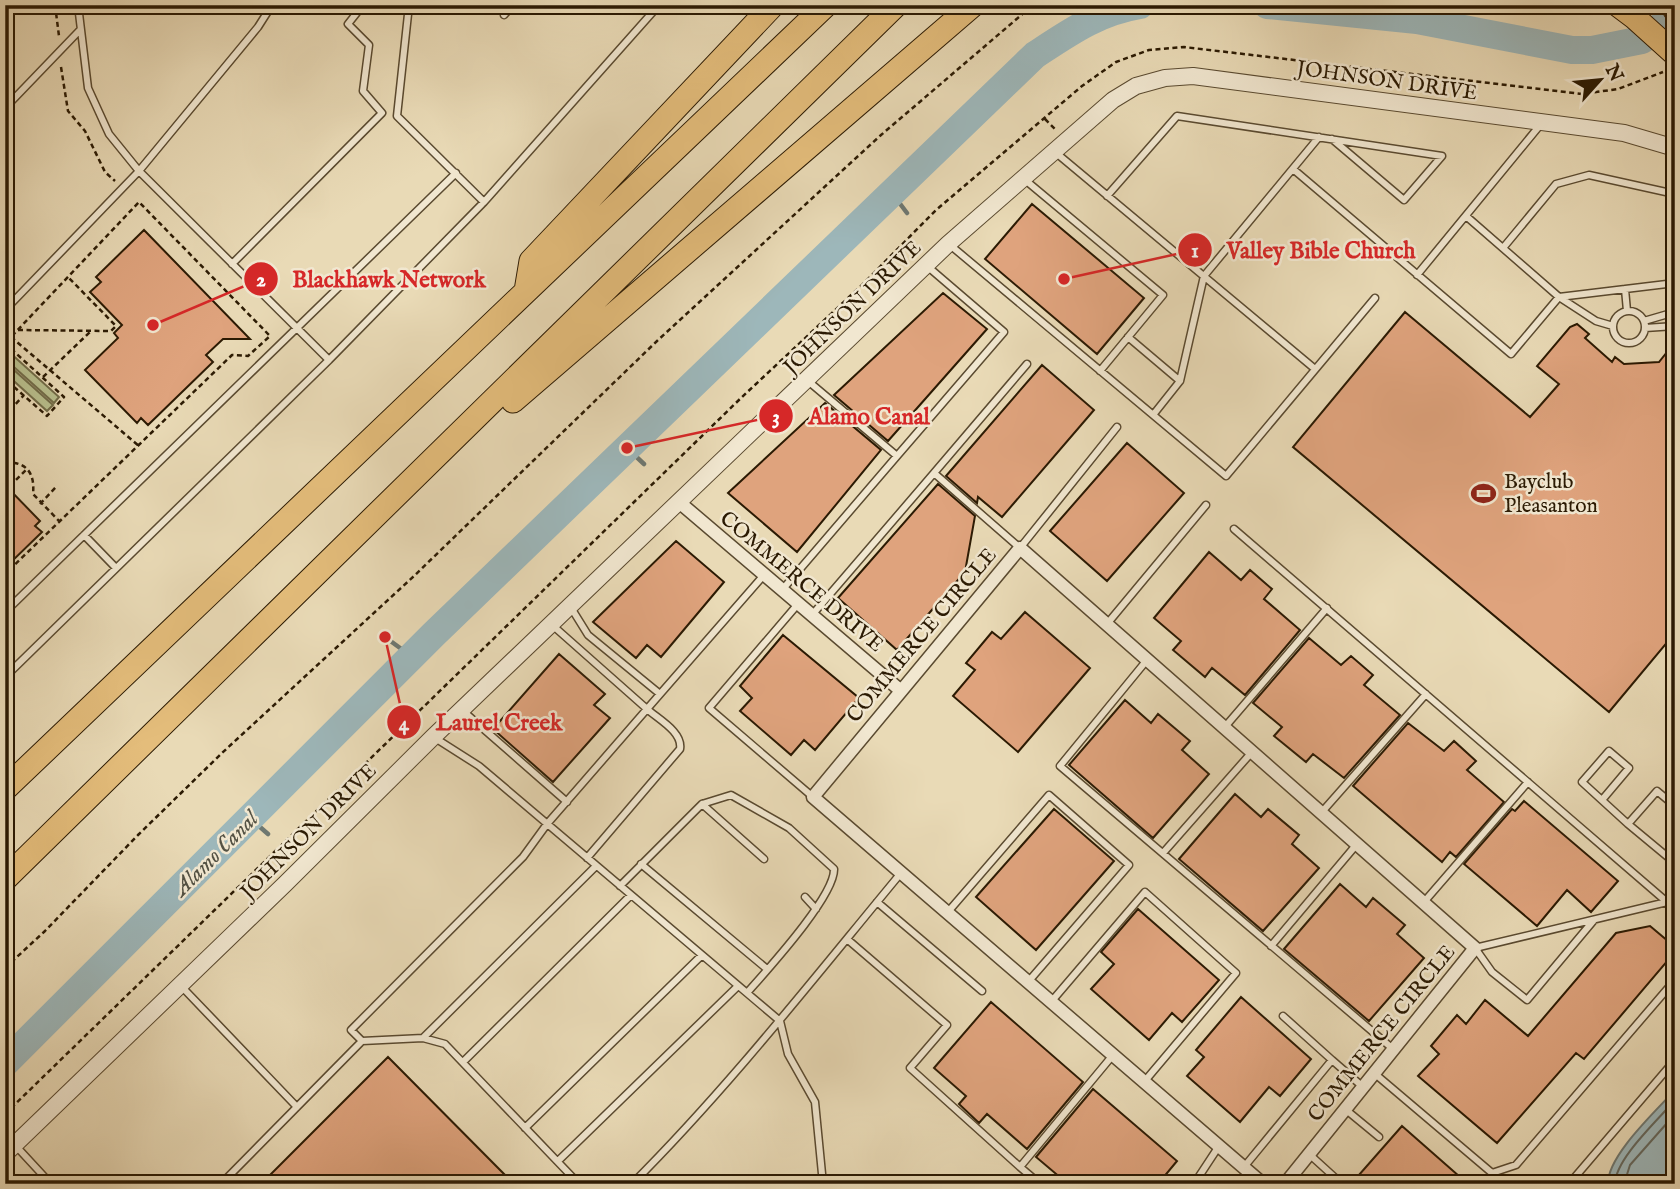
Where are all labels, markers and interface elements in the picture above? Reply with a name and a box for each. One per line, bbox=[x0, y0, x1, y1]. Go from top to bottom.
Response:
north arrow bbox=[1564, 46, 1634, 116]
street label: JOHNSON DRIVE bbox=[1293, 55, 1479, 108]
text: N bbox=[1598, 60, 1628, 86]
callout: Valley Bible Church bbox=[1178, 228, 1430, 272]
street label: JOHNSON DRIVE bbox=[777, 235, 928, 382]
text: Valley Bible Church bbox=[1225, 237, 1416, 266]
text: 1 bbox=[1191, 238, 1199, 265]
callout: Blackhawk Network bbox=[244, 257, 500, 301]
text: Blackhawk Network bbox=[292, 266, 486, 295]
text: 2 bbox=[256, 267, 266, 294]
callout: Alamo Canal bbox=[759, 394, 944, 438]
text: Alamo Canal bbox=[807, 403, 931, 432]
text: 3 bbox=[772, 404, 780, 431]
place label: Bayclub Pleasanton bbox=[1504, 469, 1598, 520]
sports icon: Bayclub Pleasanton bbox=[1470, 479, 1498, 507]
street label: COMMERCE DRIVE bbox=[714, 506, 889, 659]
street label: COMMERCE CIRCLE bbox=[841, 543, 1003, 729]
callout: Laurel Creek bbox=[387, 700, 577, 744]
text: Laurel Creek bbox=[436, 709, 563, 738]
text: 4 bbox=[399, 711, 410, 738]
street label: JOHNSON DRIVE bbox=[234, 758, 383, 907]
water label: Alamo Canal bbox=[166, 804, 266, 904]
street label: COMMERCE CIRCLE bbox=[1302, 940, 1462, 1128]

